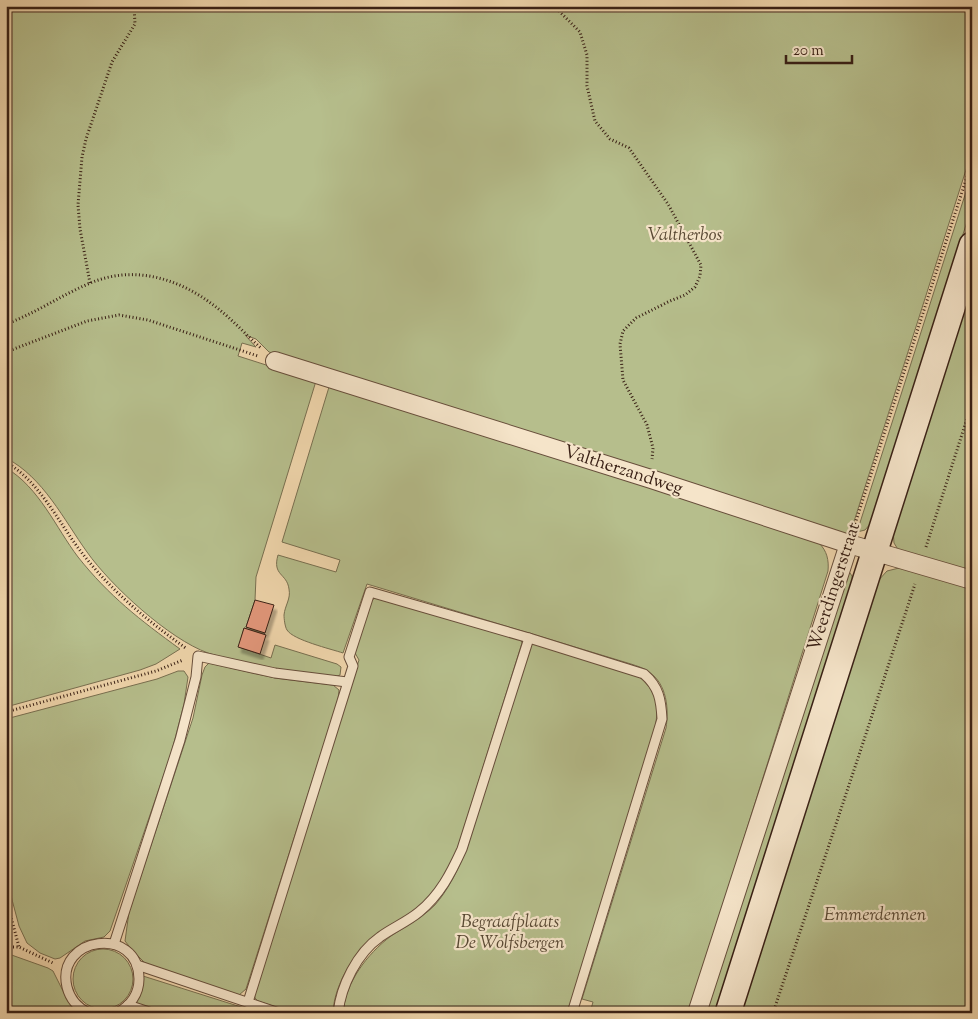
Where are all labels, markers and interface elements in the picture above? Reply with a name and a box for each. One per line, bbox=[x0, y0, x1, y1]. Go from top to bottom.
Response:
scale bar bbox=[786, 32, 852, 64]
text: 20 m bbox=[793, 41, 824, 62]
park label: Valtherbos bbox=[648, 223, 722, 249]
street label: Valtherzandweg bbox=[560, 439, 686, 503]
street label: Weerdingerstraat bbox=[802, 519, 868, 655]
park label: Emmerdennen bbox=[824, 903, 927, 929]
park label: Begraafplaats De Wolfsbergen bbox=[456, 910, 565, 957]

